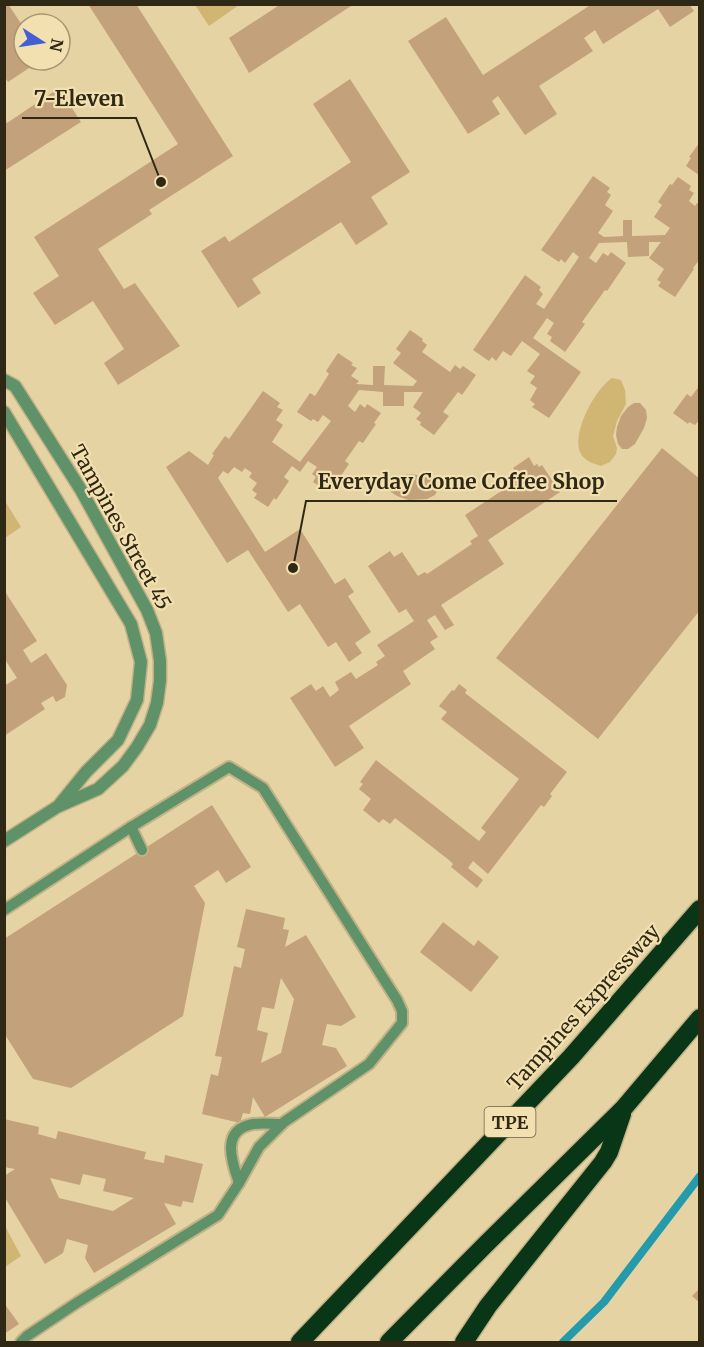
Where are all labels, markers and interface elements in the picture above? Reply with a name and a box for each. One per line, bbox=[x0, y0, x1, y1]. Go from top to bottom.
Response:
north arrow bbox=[12, 12, 72, 72]
text: N bbox=[46, 37, 68, 54]
callout: 7-Eleven bbox=[22, 79, 136, 118]
text: 7-Eleven bbox=[34, 85, 124, 112]
street label: Tampines Street 45 bbox=[65, 440, 177, 614]
callout: Everyday Come Coffee Shop bbox=[306, 462, 617, 501]
text: Everyday Come Coffee Shop bbox=[317, 468, 605, 495]
street label: Tampines Expressway bbox=[502, 918, 665, 1095]
road number: TPE bbox=[484, 1107, 536, 1137]

